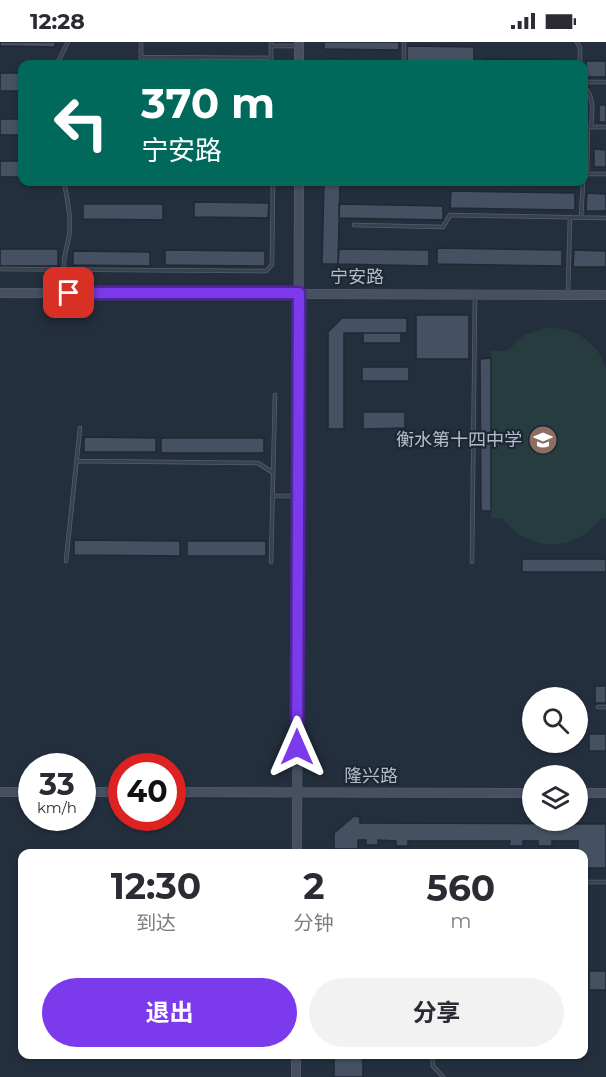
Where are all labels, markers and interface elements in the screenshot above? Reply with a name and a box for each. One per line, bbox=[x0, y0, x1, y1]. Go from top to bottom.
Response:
text: 12:28 bbox=[30, 8, 85, 35]
text: 370 m bbox=[141, 77, 275, 129]
icon: left bbox=[42, 84, 120, 162]
text: 宁安路 bbox=[141, 134, 222, 167]
street label: 宁安路 bbox=[330, 266, 384, 288]
pin bbox=[43, 267, 94, 318]
icon: arrive bbox=[52, 276, 85, 309]
school or university icon: 衡水第十四中学 bbox=[527, 424, 559, 456]
place label: 衡水第十四中学 bbox=[396, 429, 522, 451]
map controls bbox=[522, 687, 588, 831]
button: search bbox=[522, 687, 588, 753]
position arrow bbox=[265, 715, 329, 779]
speed limit sign: 40 bbox=[108, 753, 186, 831]
street label: 隆兴路 bbox=[344, 765, 398, 787]
button: layers bbox=[522, 765, 588, 831]
text: 33 bbox=[39, 766, 75, 803]
text: km/h bbox=[37, 798, 77, 817]
text: 12:30 bbox=[111, 864, 201, 908]
text: 2 bbox=[303, 864, 324, 908]
text: 560 bbox=[427, 866, 495, 910]
text: m bbox=[450, 909, 472, 933]
text: 到达 bbox=[136, 911, 176, 935]
text: 分钟 bbox=[294, 911, 334, 935]
button: 退出 bbox=[42, 978, 297, 1047]
button: 分享 bbox=[309, 978, 564, 1047]

